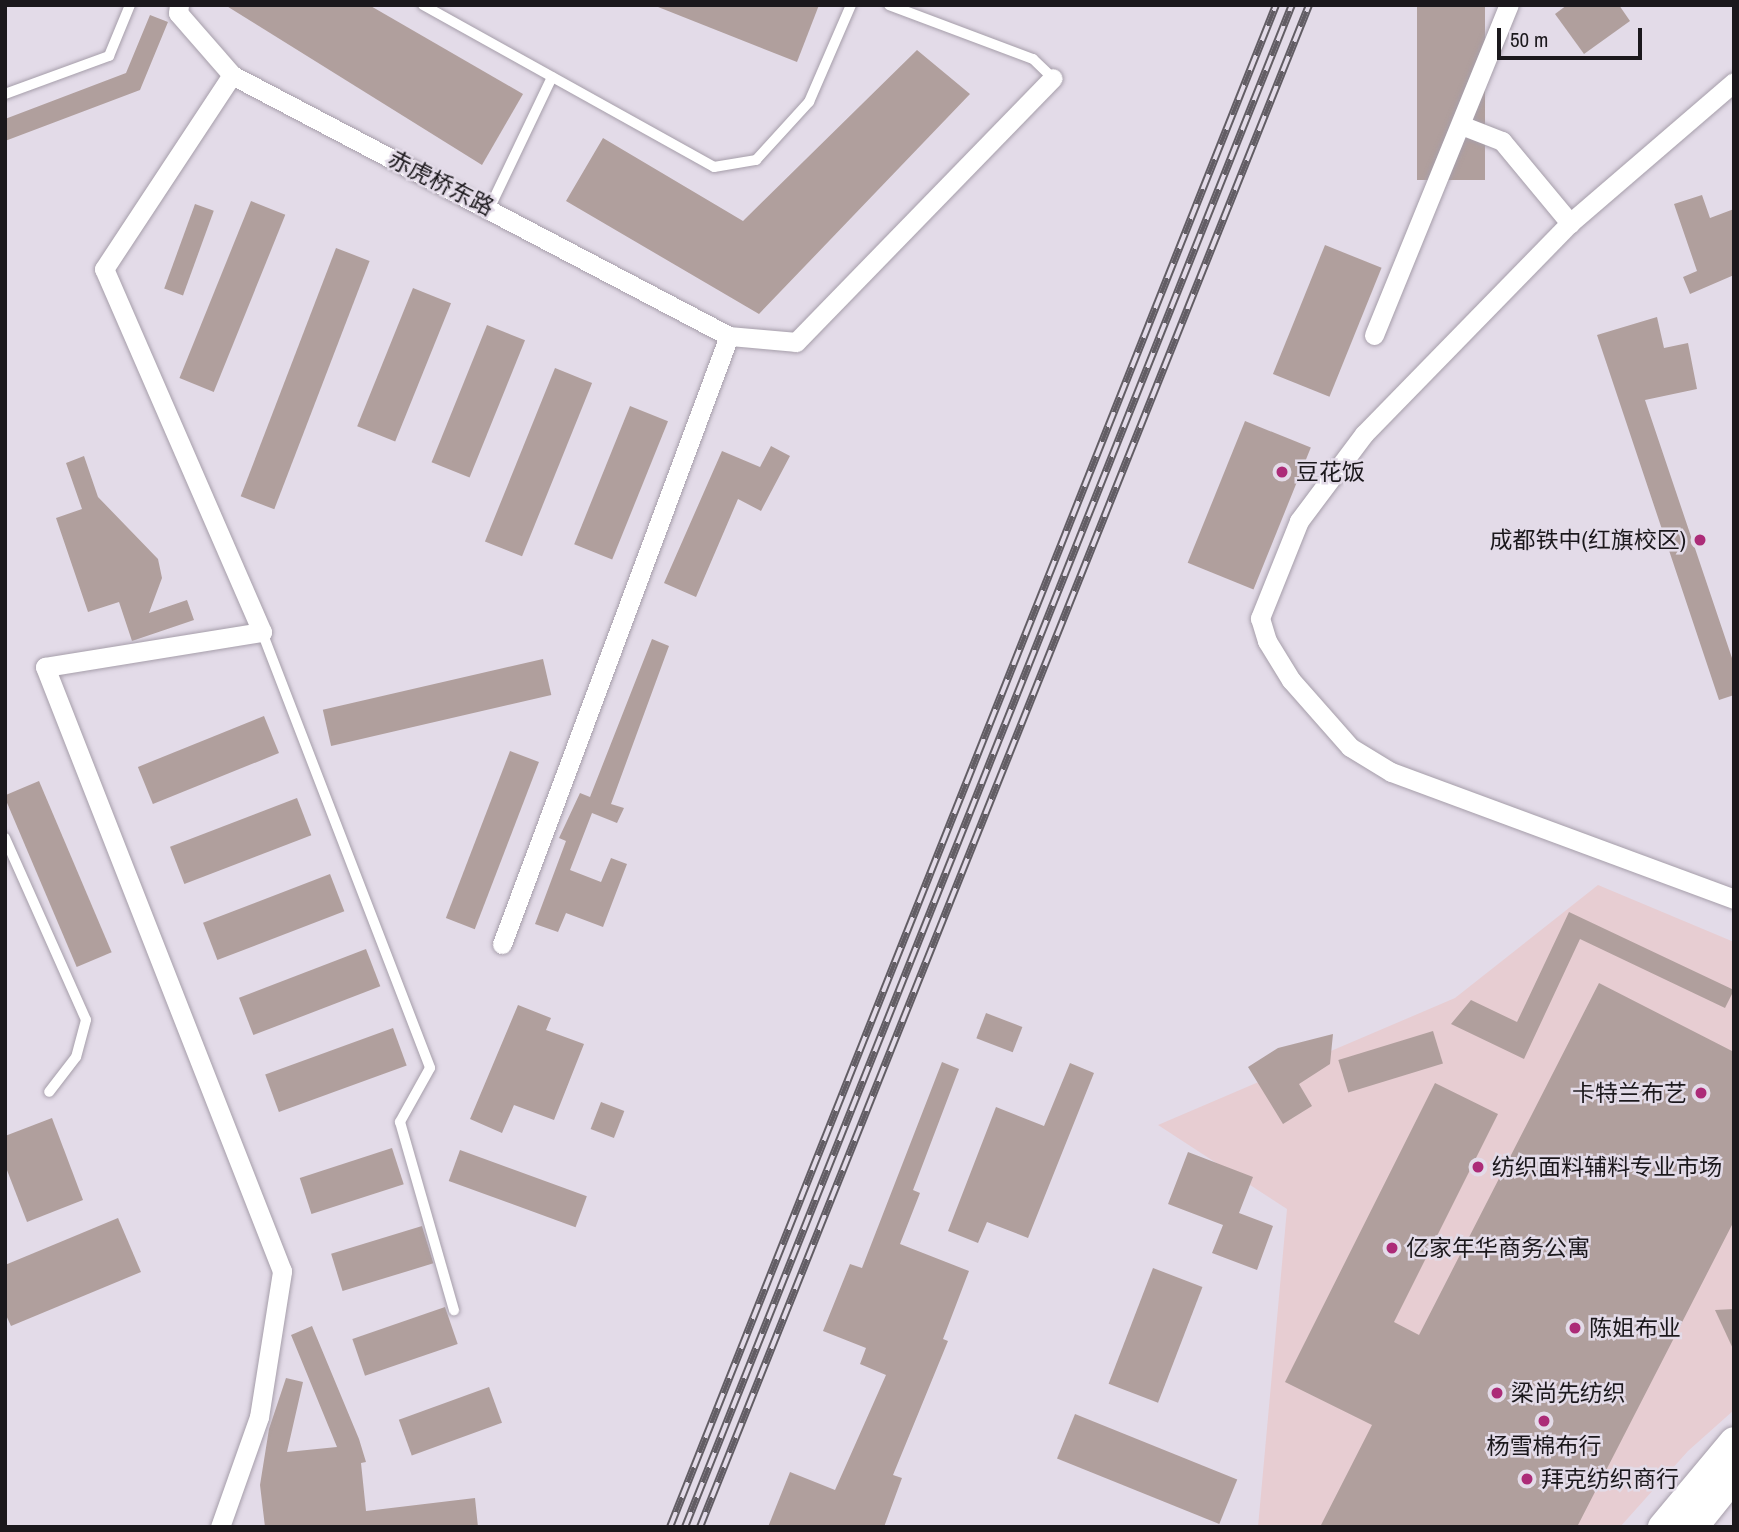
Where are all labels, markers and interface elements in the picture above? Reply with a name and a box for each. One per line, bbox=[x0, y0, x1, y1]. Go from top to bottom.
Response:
scale bar bbox=[1501, 14, 1646, 58]
text: 50 m bbox=[1510, 25, 1548, 54]
street label: 赤虎桥东路 bbox=[384, 145, 498, 221]
place label: 豆花饭 bbox=[1296, 458, 1365, 486]
marker: 豆花饭 bbox=[1274, 464, 1290, 480]
place label: 成都铁中(红旗校区) bbox=[1489, 526, 1686, 554]
marker: 成都铁中(红旗校区) bbox=[1692, 532, 1708, 548]
place label: 卡特兰布艺 bbox=[1572, 1079, 1687, 1107]
marker: 卡特兰布艺 bbox=[1693, 1085, 1709, 1101]
place label: 纺织面料辅料专业市场 bbox=[1492, 1153, 1722, 1181]
marker: 纺织面料辅料专业市场 bbox=[1470, 1159, 1486, 1175]
place label: 亿家年华商务公寓 bbox=[1406, 1234, 1590, 1262]
marker: 亿家年华商务公寓 bbox=[1384, 1240, 1400, 1256]
place label: 陈姐布业 bbox=[1589, 1314, 1681, 1342]
marker: 陈姐布业 bbox=[1567, 1320, 1583, 1336]
place label: 梁尚先纺织 bbox=[1511, 1379, 1626, 1407]
marker: 梁尚先纺织 bbox=[1489, 1385, 1505, 1401]
marker: 杨雪棉布行 bbox=[1536, 1413, 1552, 1429]
place label: 杨雪棉布行 bbox=[1487, 1432, 1601, 1460]
place label: 拜克纺织商行 bbox=[1541, 1465, 1679, 1493]
marker: 拜克纺织商行 bbox=[1519, 1471, 1535, 1487]

